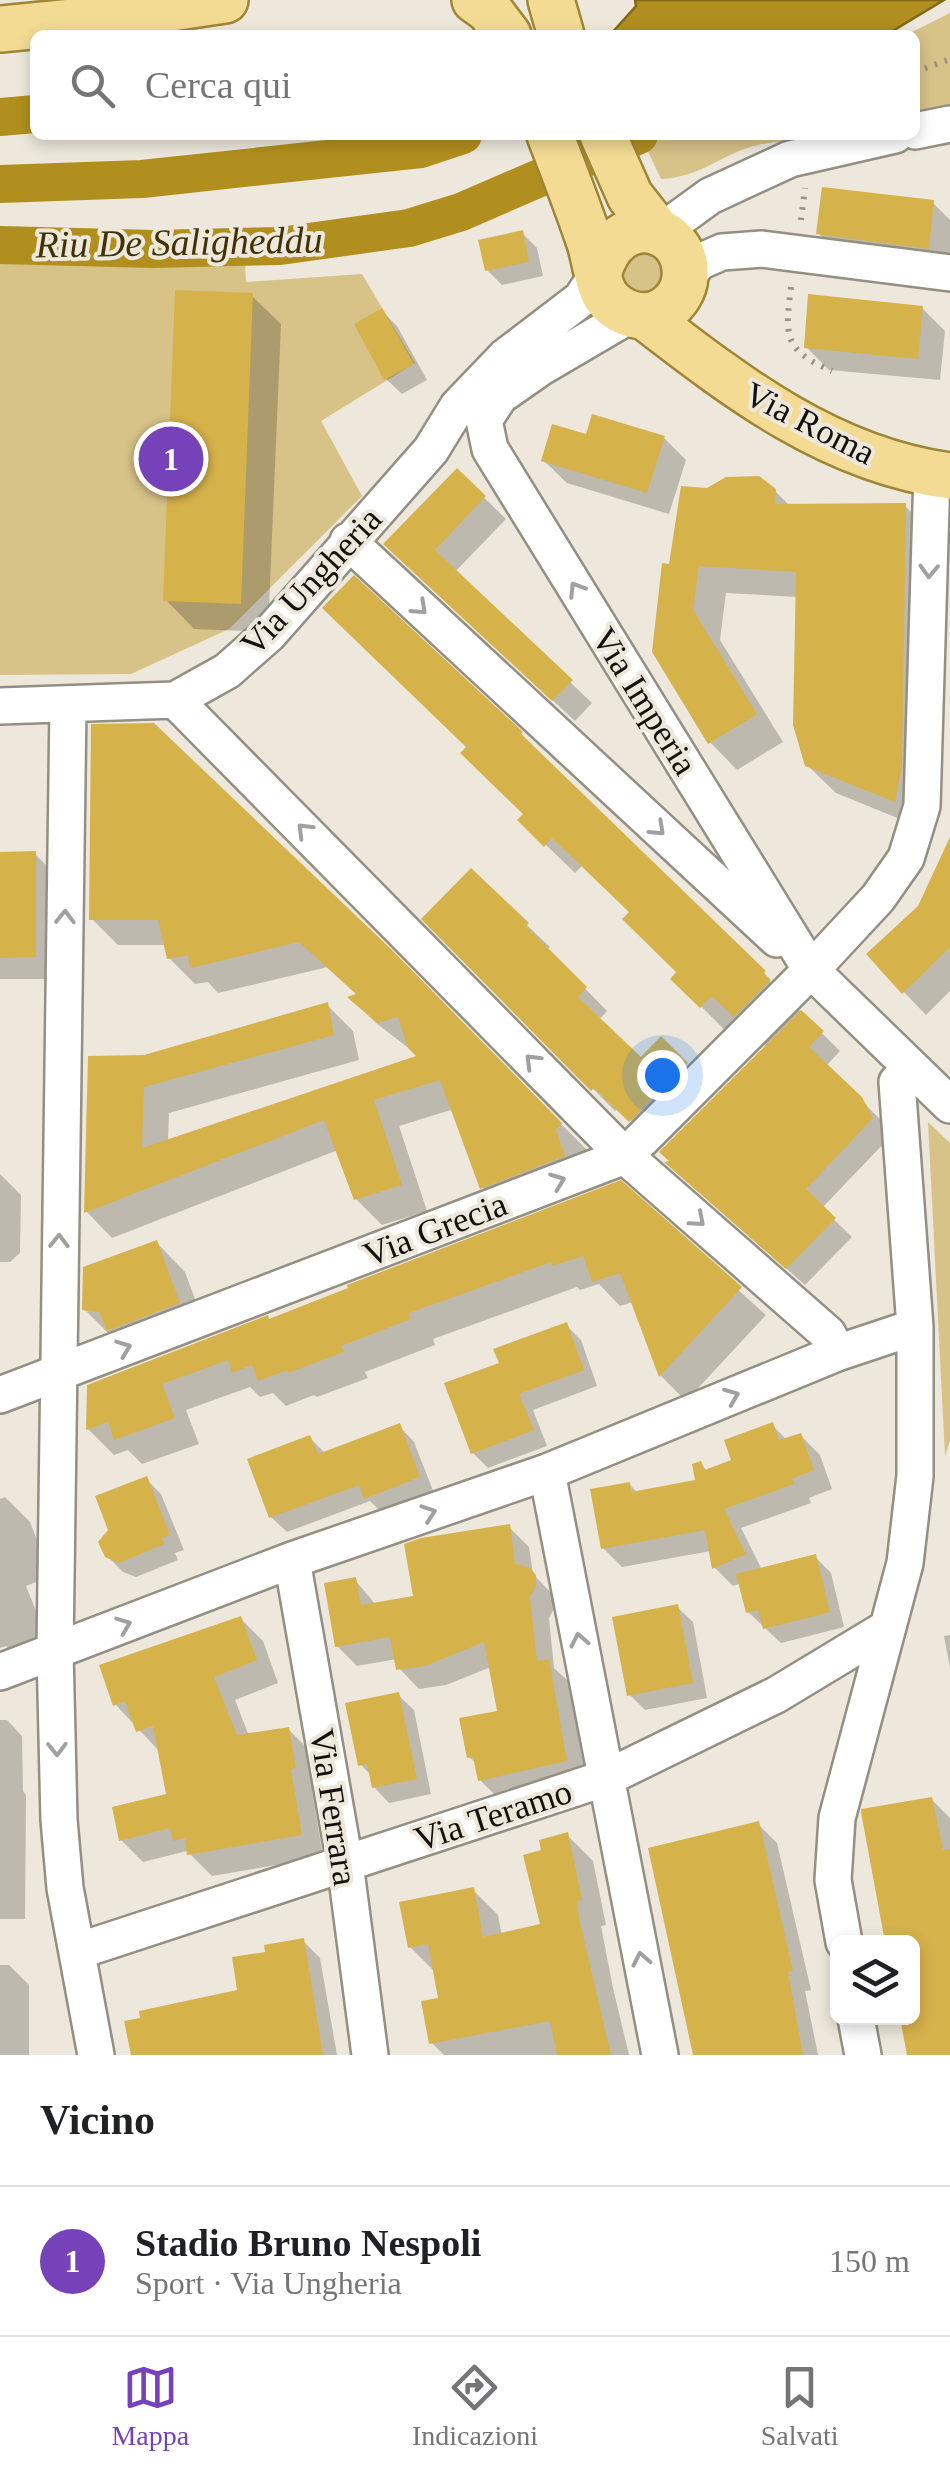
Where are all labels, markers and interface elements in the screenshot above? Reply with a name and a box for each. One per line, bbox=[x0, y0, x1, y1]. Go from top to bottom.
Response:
search box bbox=[30, 30, 920, 140]
icon: search bbox=[65, 58, 120, 113]
text: Cerca qui bbox=[145, 64, 292, 106]
water label: Riu De Saligheddu bbox=[34, 218, 323, 266]
street label: Via Roma bbox=[738, 374, 882, 473]
pin: 1 bbox=[138, 422, 204, 496]
street label: Via Ungheria bbox=[233, 499, 390, 663]
one-way arrow bbox=[919, 563, 940, 579]
one-way arrow bbox=[570, 582, 589, 600]
one-way arrow bbox=[408, 596, 426, 614]
street label: Via Imperia bbox=[584, 621, 705, 782]
one-way arrow bbox=[646, 817, 665, 835]
one-way arrow bbox=[297, 824, 315, 842]
one-way arrow bbox=[54, 908, 75, 924]
your location bbox=[637, 1050, 688, 1101]
one-way arrow bbox=[526, 1055, 544, 1073]
one-way arrow bbox=[548, 1173, 566, 1193]
street label: Via Grecia bbox=[358, 1184, 513, 1275]
one-way arrow bbox=[686, 1209, 705, 1227]
one-way arrow bbox=[49, 1233, 70, 1249]
one-way arrow bbox=[114, 1340, 132, 1360]
one-way arrow bbox=[722, 1387, 740, 1407]
one-way arrow bbox=[419, 1504, 436, 1524]
one-way arrow bbox=[114, 1616, 131, 1636]
one-way arrow bbox=[569, 1632, 590, 1648]
street label: Via Ferrara bbox=[302, 1726, 365, 1889]
one-way arrow bbox=[46, 1742, 68, 1757]
street label: Via Teramo bbox=[410, 1772, 577, 1859]
map controls bbox=[830, 1935, 920, 2025]
button: layers bbox=[830, 1935, 920, 2025]
one-way arrow bbox=[631, 1951, 652, 1967]
text: Vicino bbox=[40, 2097, 155, 2143]
text: Stadio Bruno Nespoli bbox=[135, 2222, 481, 2264]
text: 1 bbox=[65, 2243, 81, 2279]
text: 150 m bbox=[829, 2243, 910, 2279]
text: Sport · Via Ungheria bbox=[135, 2265, 402, 2301]
tab: Mappa bbox=[111, 2360, 189, 2452]
tab: Indicazioni bbox=[412, 2360, 538, 2452]
tab: Salvati bbox=[761, 2360, 839, 2452]

